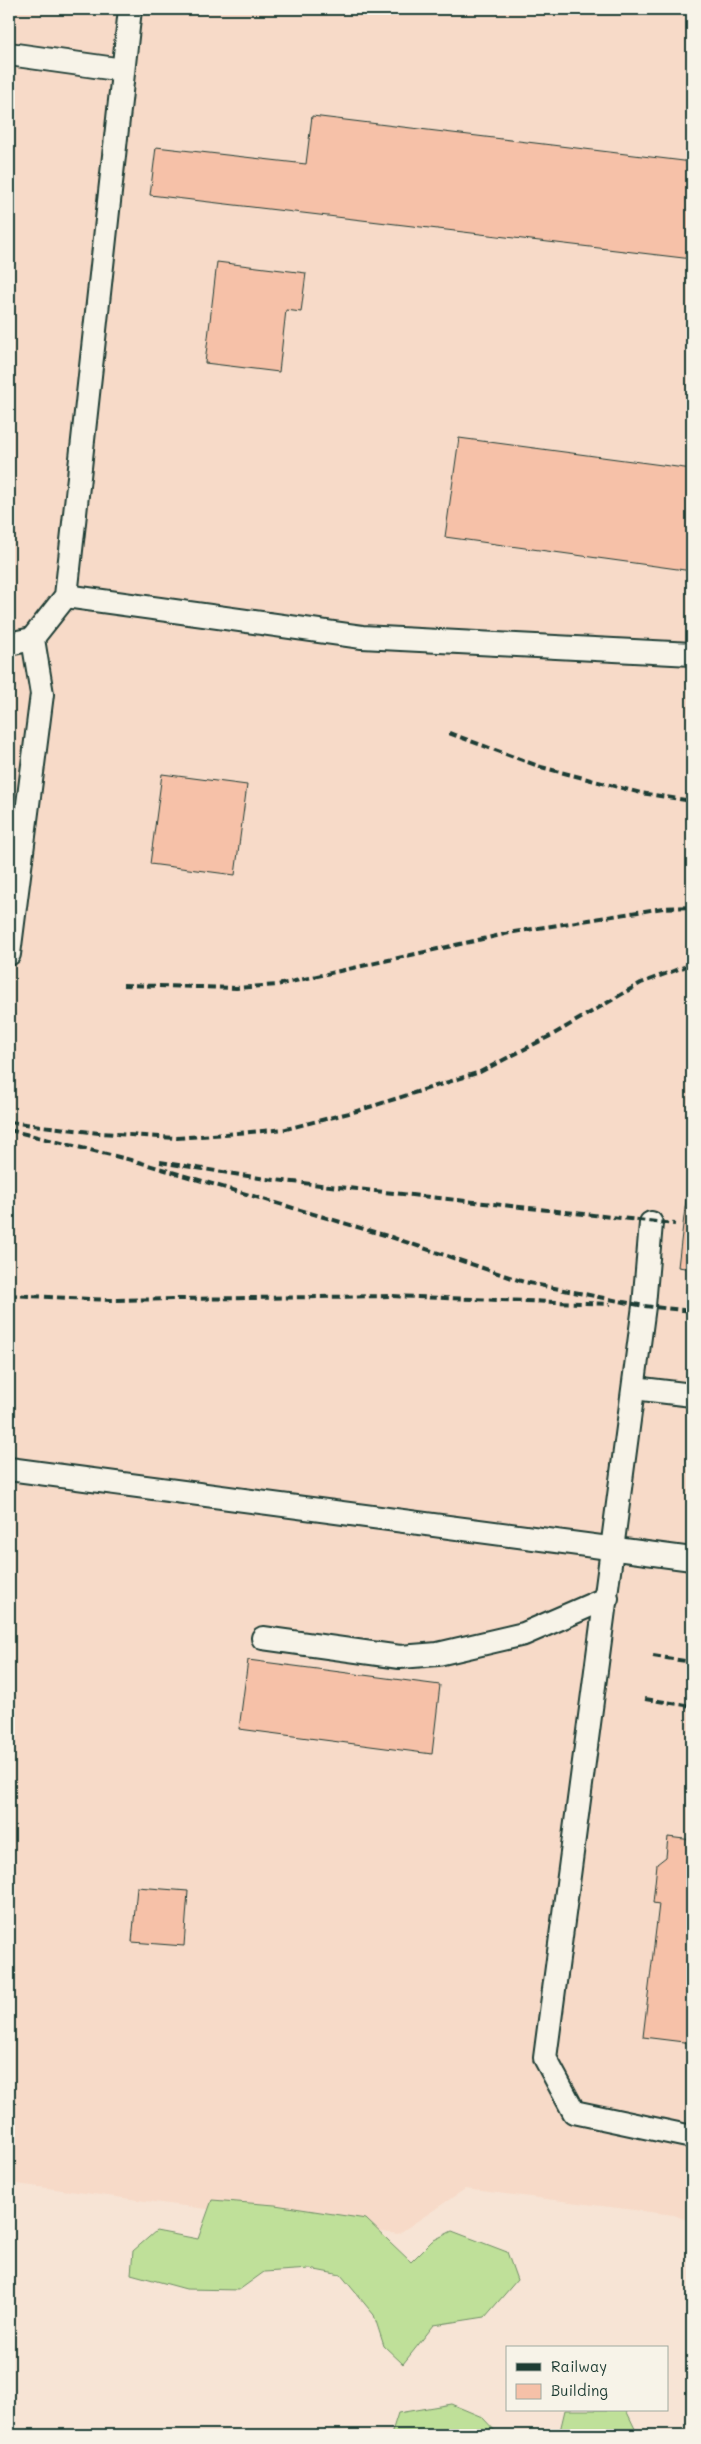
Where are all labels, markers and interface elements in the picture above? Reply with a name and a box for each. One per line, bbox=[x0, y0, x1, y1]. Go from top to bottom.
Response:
legend bbox=[506, 2346, 668, 2412]
text: Railway bbox=[551, 2356, 607, 2376]
text: Building bbox=[551, 2380, 608, 2400]

